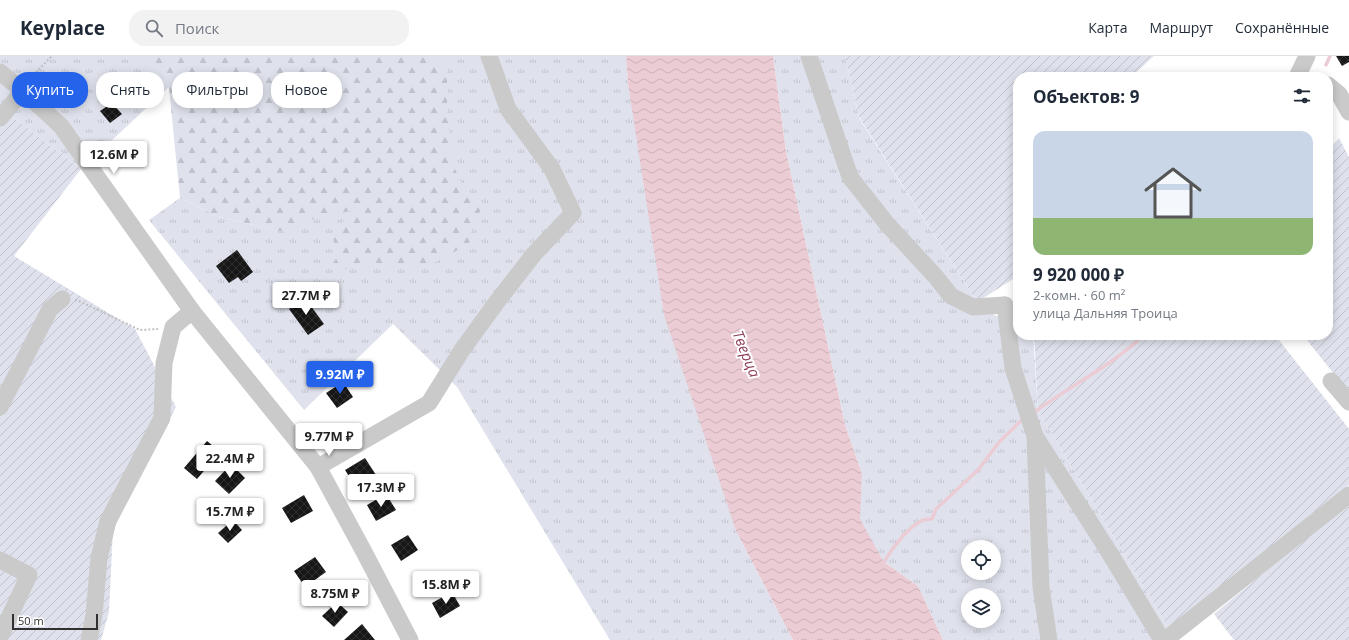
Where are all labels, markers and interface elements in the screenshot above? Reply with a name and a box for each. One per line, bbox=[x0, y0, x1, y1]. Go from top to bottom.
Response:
search box bbox=[129, 10, 409, 46]
text: Keyplace bbox=[20, 15, 105, 41]
icon: search bbox=[143, 17, 165, 39]
text: Поиск bbox=[175, 18, 219, 38]
text: Карта bbox=[1088, 18, 1127, 37]
text: Маршрут bbox=[1149, 18, 1213, 37]
text: Сохранённые bbox=[1235, 18, 1329, 37]
chip: Купить bbox=[12, 72, 88, 108]
chip: Снять bbox=[96, 72, 164, 108]
chip: Фильтры bbox=[172, 72, 263, 108]
chip: Новое bbox=[271, 72, 342, 108]
text: Объектов: 9 bbox=[1033, 85, 1139, 108]
icon: filters bbox=[1291, 85, 1313, 107]
pin: 12.6M ₽ bbox=[77, 141, 151, 175]
text: 12.6M ₽ bbox=[89, 145, 139, 163]
icon: home bbox=[1137, 157, 1209, 229]
text: 9 920 000 ₽ bbox=[1033, 263, 1124, 286]
pin: 27.7M ₽ bbox=[269, 282, 343, 316]
text: 27.7M ₽ bbox=[281, 286, 331, 304]
text: 2-комн. · 60 m² bbox=[1033, 286, 1125, 304]
text: улица Дальняя Троица bbox=[1033, 304, 1178, 322]
water label: Тверца bbox=[728, 327, 766, 381]
pin: 9.92M ₽ bbox=[303, 361, 377, 395]
text: 9.92M ₽ bbox=[315, 365, 365, 383]
pin: 9.77M ₽ bbox=[292, 423, 366, 457]
text: 9.77M ₽ bbox=[304, 427, 354, 445]
pin: 22.4M ₽ bbox=[193, 445, 267, 479]
text: 22.4M ₽ bbox=[205, 449, 255, 467]
pin: 17.3M ₽ bbox=[344, 474, 418, 508]
text: 17.3M ₽ bbox=[356, 478, 406, 496]
pin: 15.7M ₽ bbox=[193, 498, 267, 532]
text: 15.7M ₽ bbox=[205, 502, 255, 520]
map controls bbox=[961, 540, 1001, 628]
button: locate bbox=[961, 540, 1001, 580]
pin: 15.8M ₽ bbox=[409, 571, 483, 605]
text: 15.8M ₽ bbox=[421, 575, 471, 593]
pin: 8.75M ₽ bbox=[298, 580, 372, 614]
text: 8.75M ₽ bbox=[310, 584, 360, 602]
button: layers bbox=[961, 588, 1001, 628]
scale bar bbox=[12, 612, 98, 631]
text: 50 m bbox=[18, 613, 44, 628]

